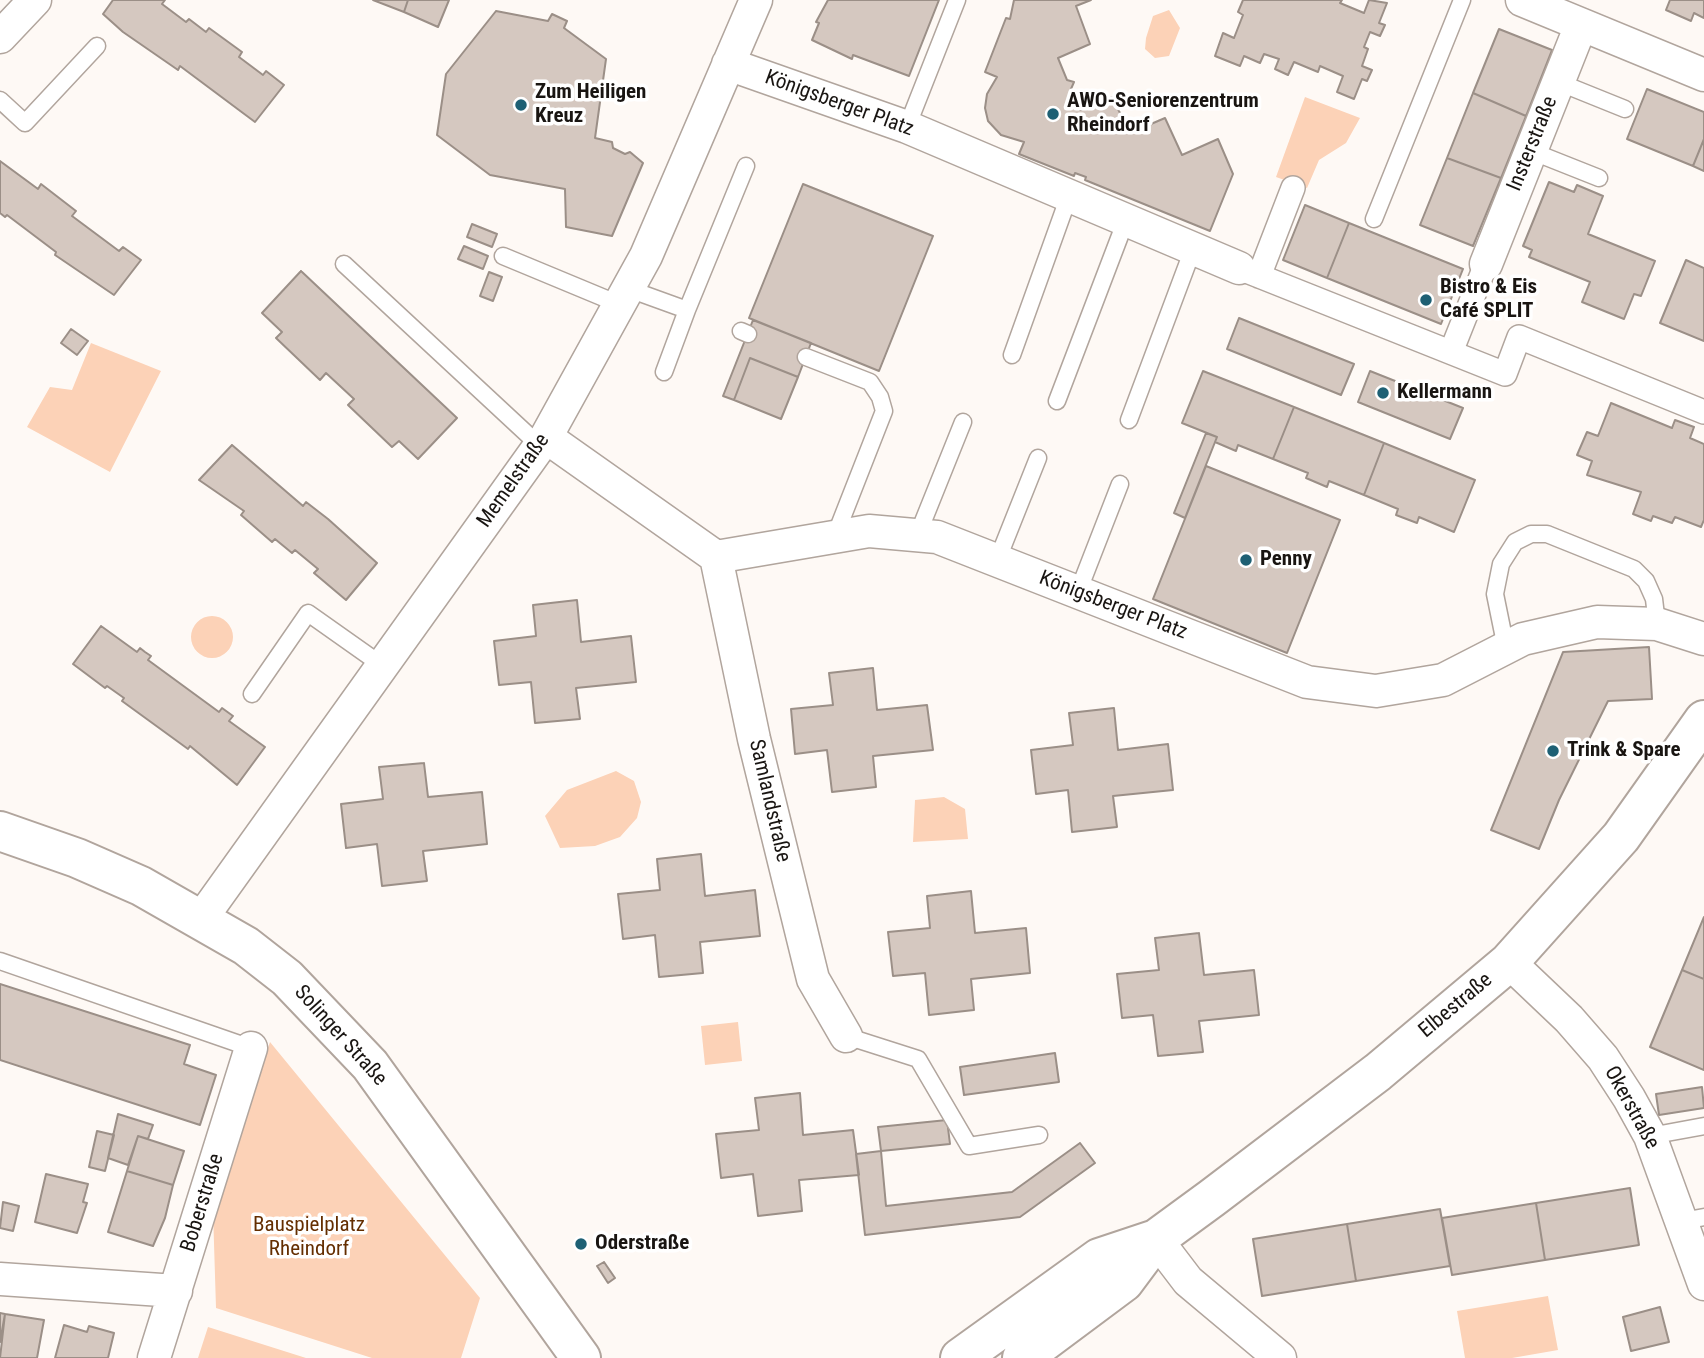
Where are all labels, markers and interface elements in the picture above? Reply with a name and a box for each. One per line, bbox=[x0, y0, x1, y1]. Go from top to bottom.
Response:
street label: Königsberger Platz bbox=[761, 65, 917, 143]
place label: Zum Heiligen Kreuz bbox=[535, 80, 646, 130]
place label: AWO-Seniorenzentrum Rheindorf bbox=[1067, 89, 1259, 139]
street label: Insterstraße bbox=[1503, 93, 1563, 195]
marker: Zum Heiligen Kreuz bbox=[513, 97, 529, 113]
marker: AWO-Seniorenzentrum Rheindorf bbox=[1045, 106, 1061, 122]
place label: Bistro & Eis Café SPLIT bbox=[1440, 275, 1537, 325]
marker: Bistro & Eis Café SPLIT bbox=[1418, 292, 1434, 308]
place label: Kellermann bbox=[1397, 380, 1492, 406]
marker: Kellermann bbox=[1375, 385, 1391, 401]
street label: Memelstraße bbox=[472, 429, 556, 533]
place label: Penny bbox=[1260, 547, 1312, 573]
marker: Penny bbox=[1238, 552, 1254, 568]
street label: Königsberger Platz bbox=[1035, 566, 1191, 646]
street label: Samlandstraße bbox=[743, 737, 795, 865]
place label: Trink & Spare bbox=[1567, 738, 1681, 764]
marker: Trink & Spare bbox=[1545, 743, 1561, 759]
street label: Elbestraße bbox=[1414, 968, 1498, 1044]
street label: Solinger Straße bbox=[288, 981, 392, 1091]
street label: Okerstraße bbox=[1598, 1062, 1664, 1154]
street label: Boberstraße bbox=[176, 1151, 230, 1255]
park label: Bauspielplatz Rheindorf bbox=[253, 1213, 365, 1263]
place label: Oderstraße bbox=[595, 1231, 689, 1257]
marker: Oderstraße bbox=[573, 1236, 589, 1252]

